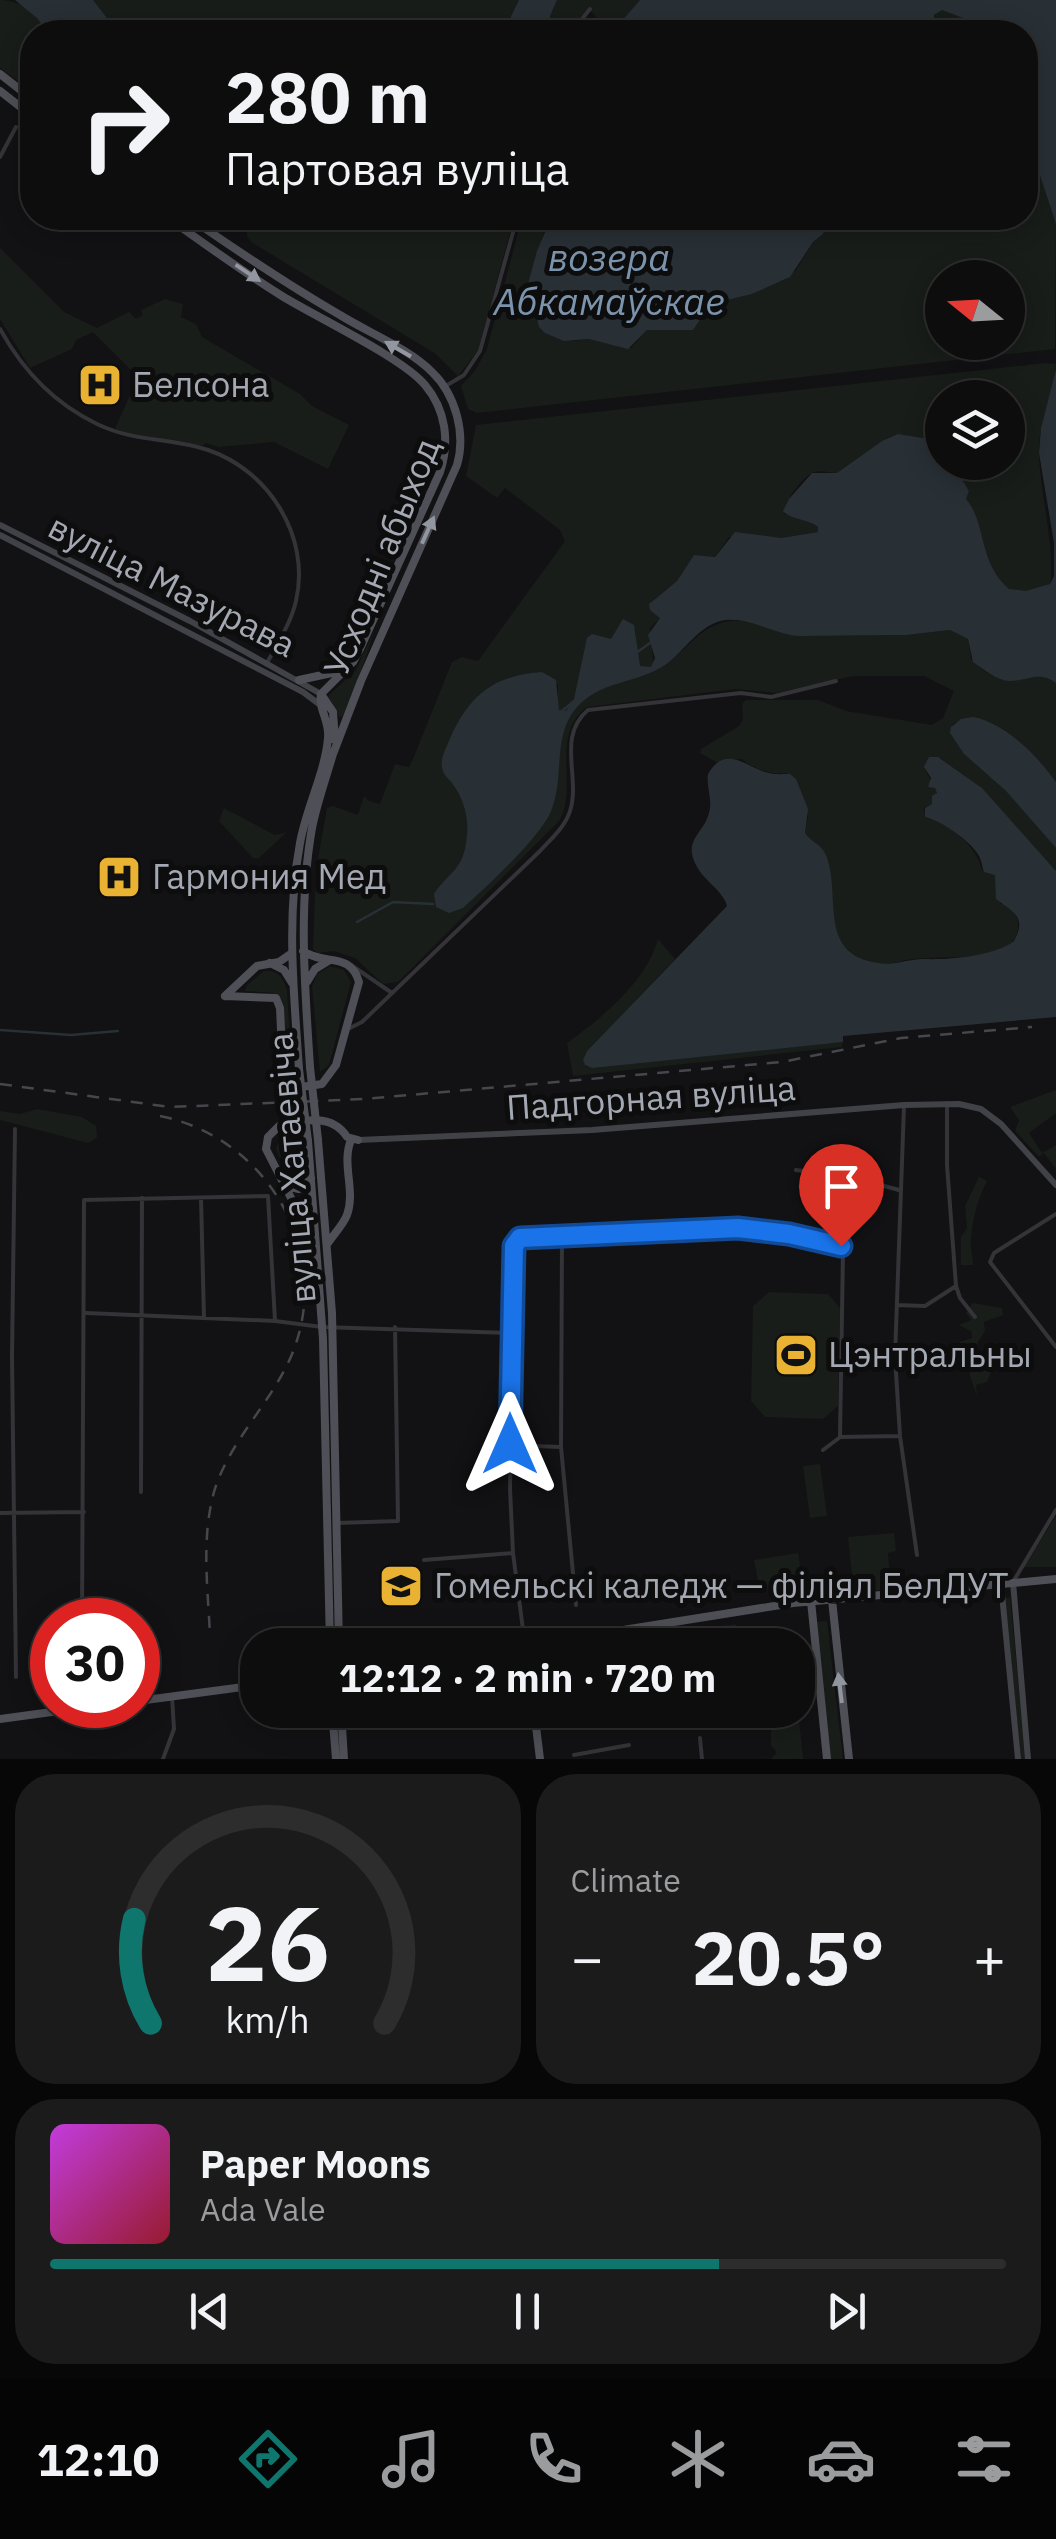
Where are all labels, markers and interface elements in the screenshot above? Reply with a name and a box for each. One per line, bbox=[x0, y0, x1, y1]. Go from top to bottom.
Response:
text: 280 m bbox=[225, 51, 430, 142]
icon: right bbox=[60, 60, 190, 190]
text: Партовая вуліца bbox=[225, 139, 569, 197]
water label: возера Абкамаўскае bbox=[491, 232, 725, 325]
north arrow bbox=[925, 260, 1025, 360]
map controls bbox=[925, 260, 1025, 480]
one-way arrow bbox=[234, 264, 261, 282]
one-way arrow bbox=[384, 341, 412, 359]
place label: Белсона bbox=[132, 361, 270, 407]
hospital icon: Белсона bbox=[77, 362, 123, 408]
button: layers bbox=[925, 380, 1025, 480]
street label: Усходні абыход bbox=[312, 431, 450, 682]
street label: вуліца Мазурава bbox=[41, 503, 304, 667]
one-way arrow bbox=[420, 515, 436, 545]
place label: Гармония Мед bbox=[152, 853, 386, 899]
hospital icon: Гармония Мед bbox=[96, 854, 142, 900]
street label: вуліца Хатаевіча bbox=[256, 1031, 326, 1305]
street label: Падгорная вуліца bbox=[505, 1064, 797, 1130]
pin bbox=[799, 1144, 884, 1247]
icon: arrive bbox=[814, 1159, 869, 1214]
place label: Цэнтральны bbox=[828, 1331, 1032, 1377]
sports icon: Цэнтральны bbox=[773, 1332, 819, 1378]
position arrow bbox=[458, 1392, 562, 1496]
place label: Гомельскі каледж — філіял БелДУТ bbox=[434, 1562, 1008, 1608]
school or university icon: Гомельскі каледж — філіял БелДУТ bbox=[378, 1563, 424, 1609]
speed limit sign: 30 bbox=[30, 1598, 160, 1728]
text: 12:12 · 2 min · 720 m bbox=[339, 1653, 716, 1702]
one-way arrow bbox=[832, 1672, 848, 1703]
text: Climate bbox=[571, 1859, 681, 1901]
text: 26 bbox=[205, 1874, 330, 2010]
text: 20.5° bbox=[691, 1908, 885, 2006]
text: − bbox=[571, 1922, 604, 1993]
text: + bbox=[973, 1922, 1006, 1993]
text: km/h bbox=[226, 1996, 310, 2043]
text: Paper Moons bbox=[200, 2139, 431, 2188]
text: Ada Vale bbox=[200, 2188, 326, 2230]
icon: previous bbox=[182, 2284, 237, 2339]
icon: pause bbox=[500, 2284, 555, 2339]
icon: next bbox=[819, 2284, 874, 2339]
icon: directions bbox=[233, 2424, 303, 2494]
icon: music bbox=[376, 2424, 446, 2494]
icon: phone bbox=[519, 2424, 589, 2494]
icon: climate bbox=[663, 2424, 733, 2494]
icon: car bbox=[806, 2424, 876, 2494]
icon: filters bbox=[949, 2424, 1019, 2494]
text: 12:10 bbox=[37, 2430, 160, 2488]

